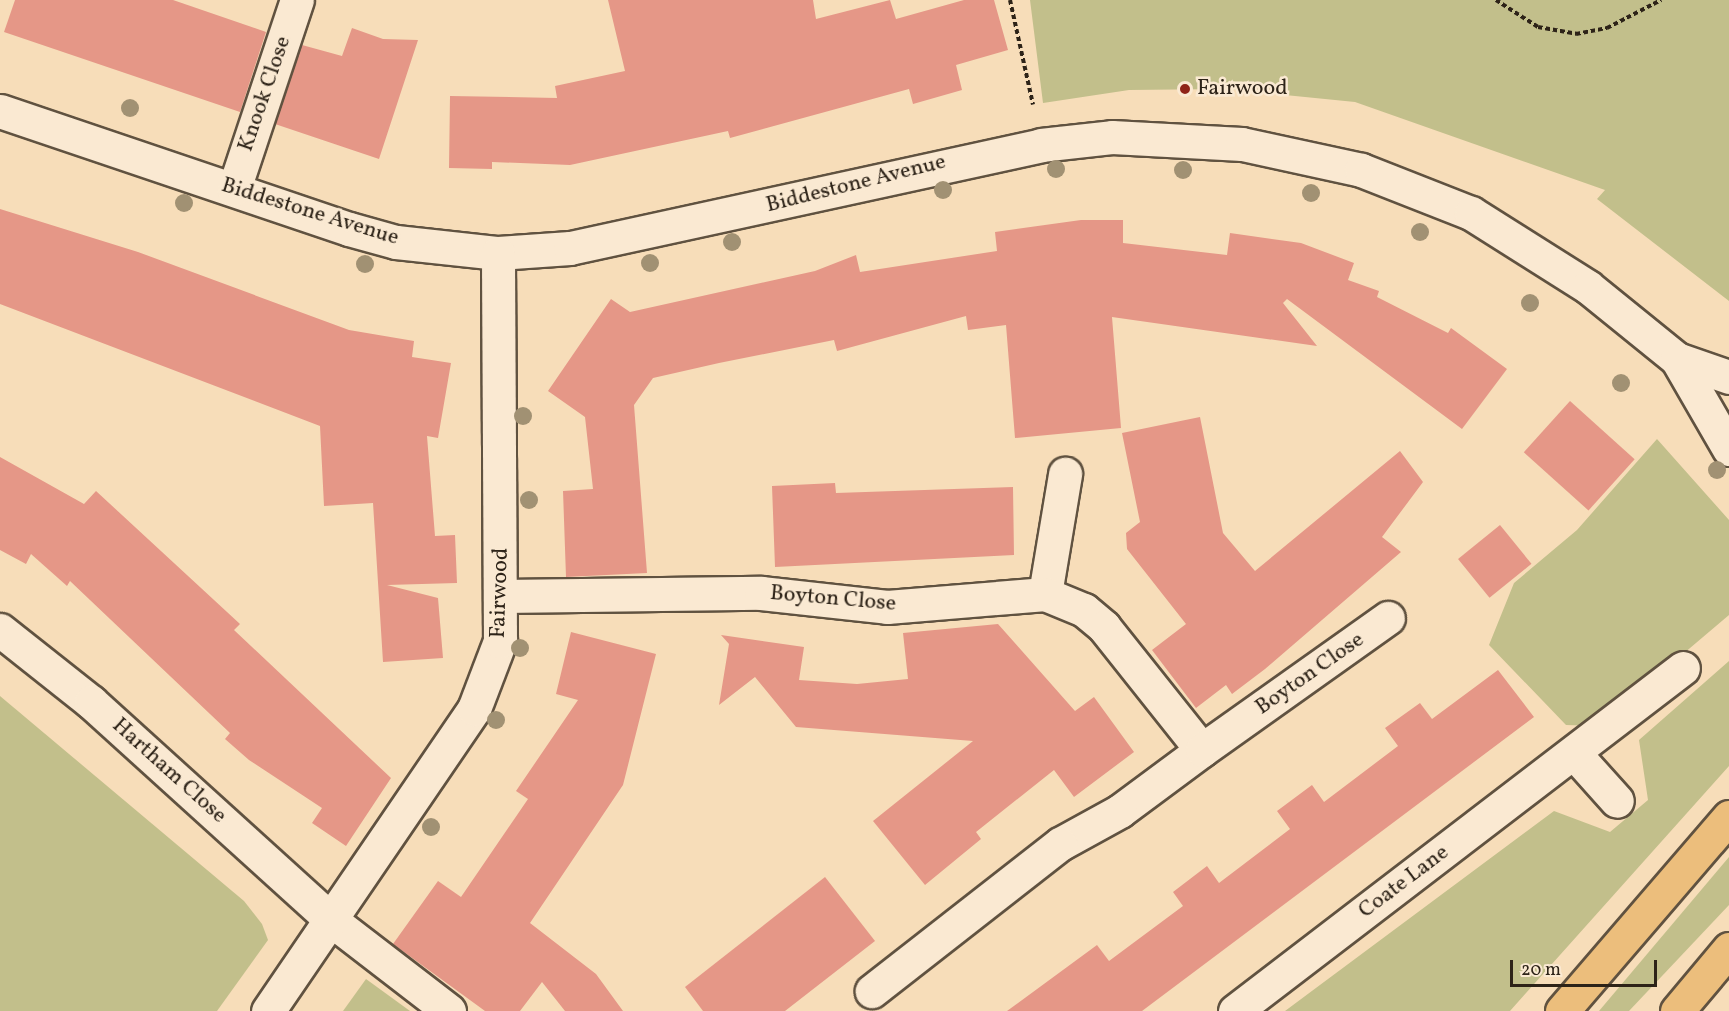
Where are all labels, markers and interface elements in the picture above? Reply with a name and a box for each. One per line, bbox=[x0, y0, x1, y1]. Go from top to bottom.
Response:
street label: Knook Close bbox=[233, 33, 297, 155]
place label: Fairwood bbox=[1197, 76, 1288, 102]
marker: Fairwood bbox=[1178, 82, 1192, 96]
street label: Biddestone Avenue bbox=[763, 149, 949, 219]
street label: Biddestone Avenue bbox=[218, 172, 402, 252]
street label: Fairwood bbox=[485, 547, 515, 639]
street label: Boyton Close bbox=[769, 580, 897, 618]
street label: Boyton Close bbox=[1251, 627, 1369, 721]
street label: Hartham Close bbox=[106, 713, 232, 829]
street label: Coate Lane bbox=[1354, 840, 1454, 924]
scale bar bbox=[1513, 948, 1660, 986]
text: 20 m bbox=[1521, 958, 1561, 983]

